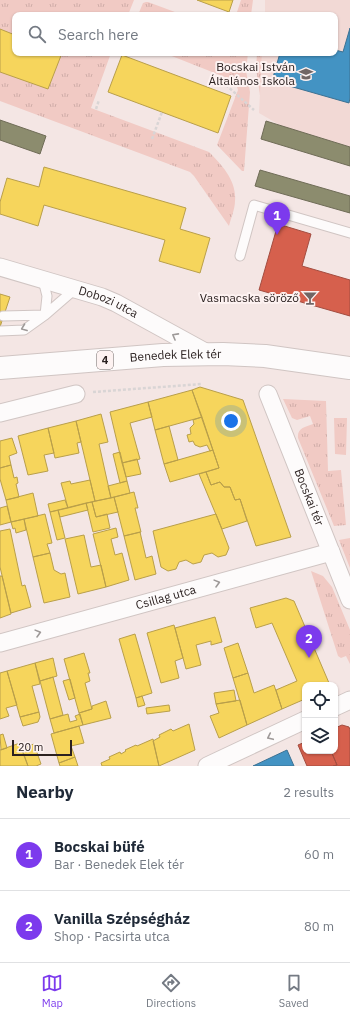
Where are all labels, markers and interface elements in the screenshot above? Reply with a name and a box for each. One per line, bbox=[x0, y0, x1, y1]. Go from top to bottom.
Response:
search box bbox=[12, 12, 338, 56]
icon: search bbox=[26, 23, 48, 45]
text: Search here bbox=[58, 25, 138, 44]
place label: Bocskai István Általános Iskola bbox=[208, 59, 296, 88]
school or university icon: Bocskai István Általános Iskola bbox=[298, 66, 314, 82]
pin: 1 bbox=[264, 202, 290, 235]
street label: Dobozi utca bbox=[77, 283, 142, 321]
place label: Vasmacska söröző bbox=[200, 290, 299, 305]
bar icon: Vasmacska söröző bbox=[302, 290, 318, 306]
one-way arrow bbox=[21, 323, 28, 331]
one-way arrow bbox=[172, 333, 179, 340]
street label: Benedek Elek tér bbox=[129, 346, 222, 365]
road number: 4 bbox=[97, 351, 113, 369]
your location bbox=[221, 411, 241, 431]
street label: Bocskai tér bbox=[291, 466, 328, 528]
one-way arrow bbox=[213, 579, 220, 588]
street label: Csillag utca bbox=[134, 581, 198, 612]
pin: 2 bbox=[296, 625, 322, 658]
one-way arrow bbox=[34, 629, 41, 637]
map controls bbox=[302, 682, 338, 754]
button: locate bbox=[302, 682, 338, 718]
button: layers bbox=[302, 718, 338, 754]
one-way arrow bbox=[266, 732, 274, 740]
scale bar bbox=[12, 738, 72, 757]
text: 20 m bbox=[18, 740, 43, 754]
text: Nearby bbox=[16, 781, 74, 803]
text: 2 results bbox=[283, 784, 334, 801]
text: Bocskai büfé bbox=[54, 837, 145, 856]
text: 1 bbox=[25, 846, 33, 863]
text: 60 m bbox=[304, 846, 334, 863]
text: Bar · Benedek Elek tér bbox=[54, 856, 184, 873]
text: Vanilla Szépségház bbox=[54, 909, 190, 928]
text: 2 bbox=[25, 918, 33, 935]
text: 80 m bbox=[304, 918, 334, 935]
text: Shop · Pacsirta utca bbox=[54, 928, 170, 945]
tab: Map bbox=[41, 972, 63, 1010]
tab: Directions bbox=[146, 972, 196, 1010]
tab: Saved bbox=[279, 972, 309, 1010]

